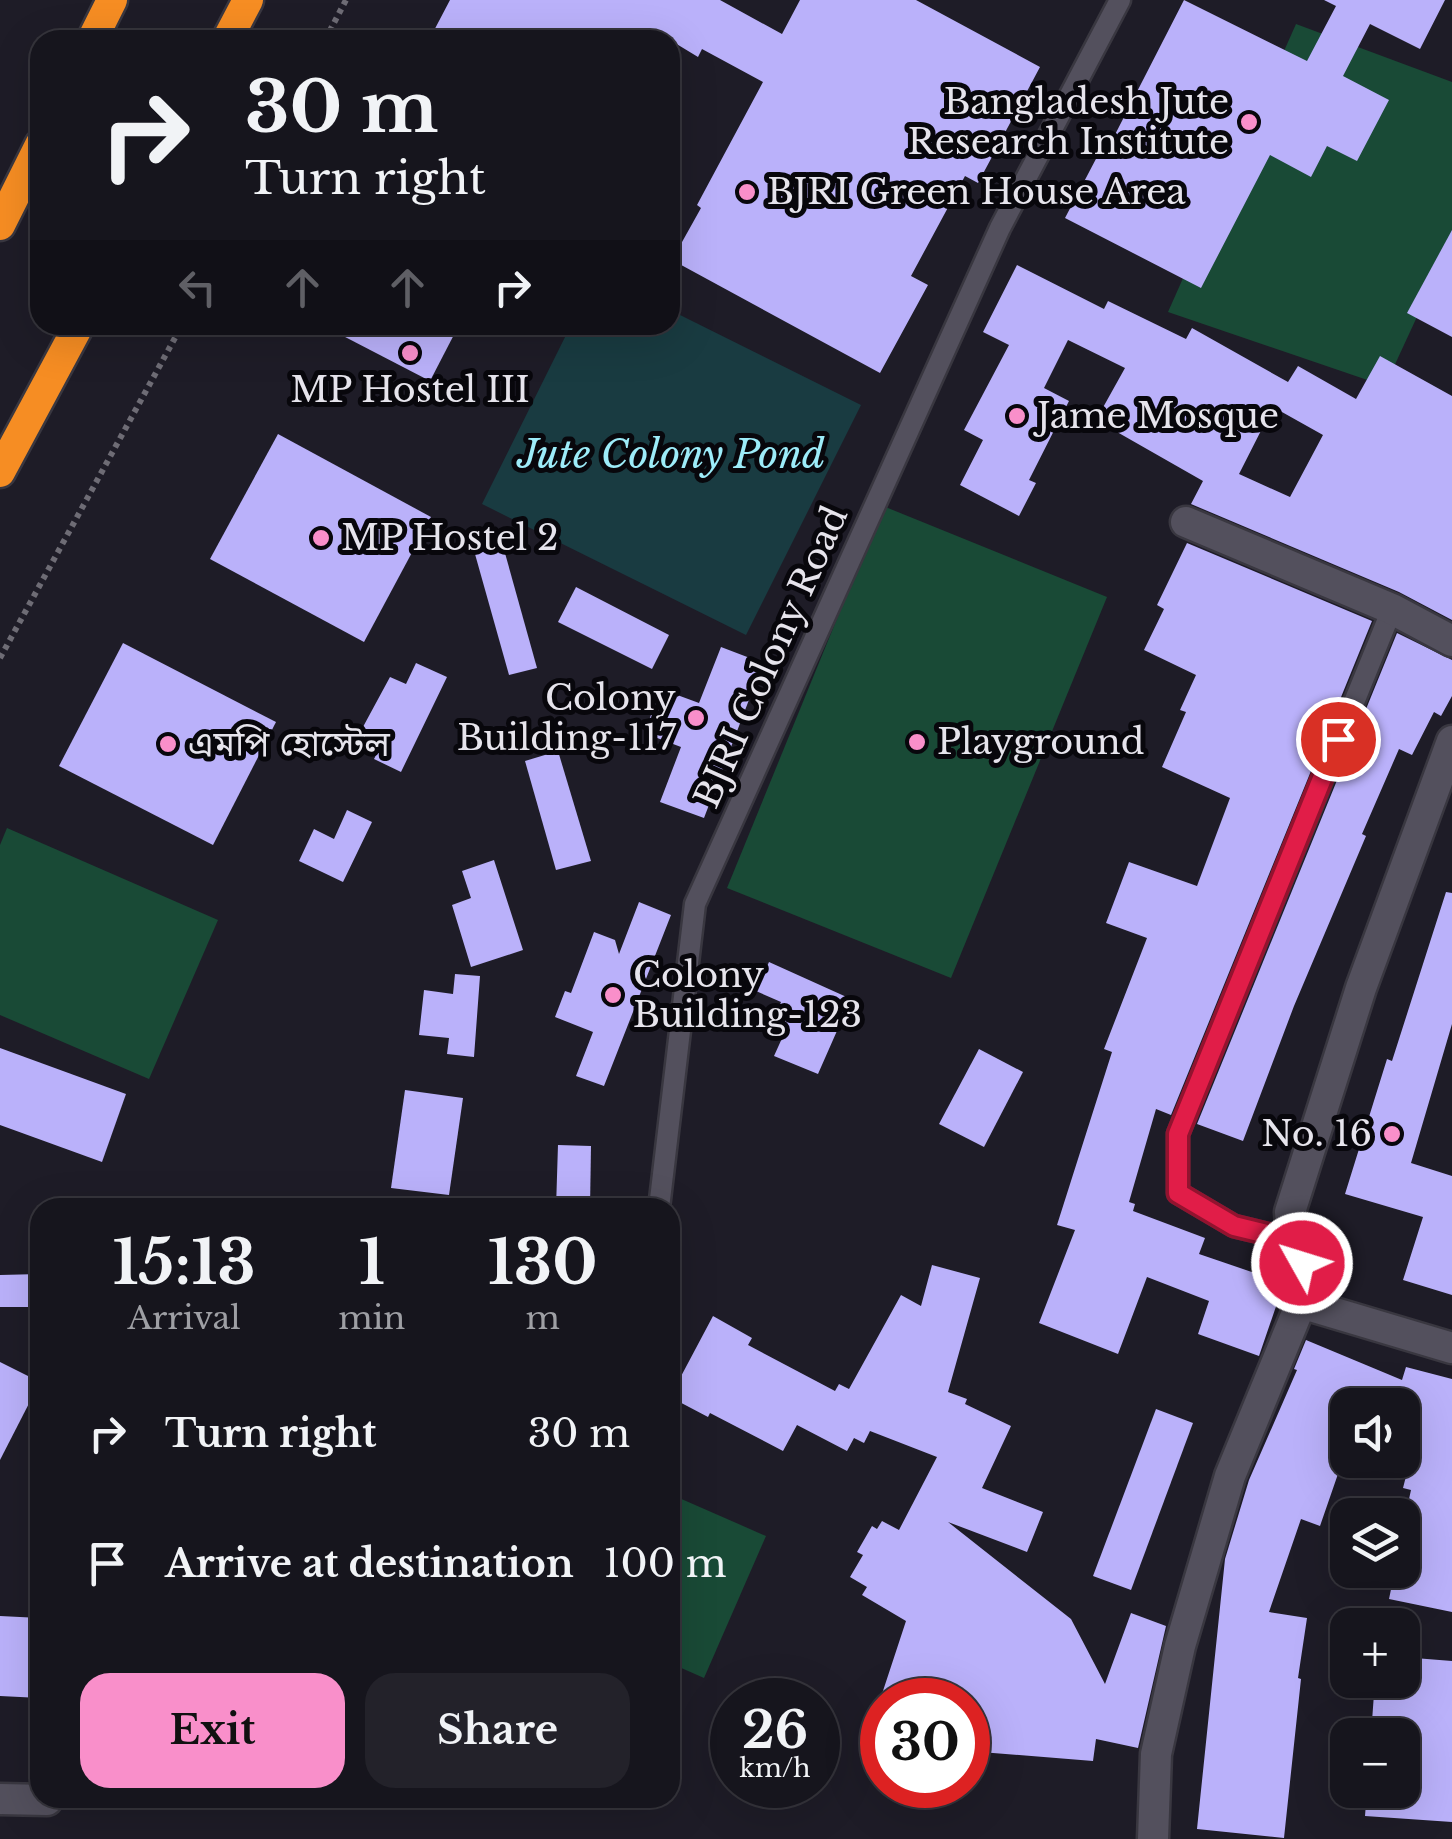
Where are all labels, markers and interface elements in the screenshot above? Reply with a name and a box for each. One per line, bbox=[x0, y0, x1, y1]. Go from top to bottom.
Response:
text: 30 m bbox=[245, 64, 438, 151]
icon: right bbox=[80, 70, 210, 200]
place label: Bangladesh Jute Research Institute bbox=[907, 80, 1229, 163]
marker: Bangladesh Jute Research Institute bbox=[1238, 111, 1260, 133]
text: Turn right bbox=[245, 150, 486, 206]
place label: BJRI Green House Area bbox=[767, 170, 1186, 213]
marker: BJRI Green House Area bbox=[736, 181, 758, 203]
icon: left bbox=[170, 260, 225, 315]
icon: ahead bbox=[275, 260, 330, 315]
icon: ahead bbox=[380, 260, 435, 315]
icon: right bbox=[485, 260, 540, 315]
marker: MP Hostel III bbox=[399, 342, 421, 364]
place label: MP Hostel III bbox=[290, 368, 530, 411]
place label: Jame Mosque bbox=[1033, 394, 1279, 437]
marker: Jame Mosque bbox=[1006, 405, 1028, 427]
water label: Jute Colony Pond bbox=[516, 431, 825, 478]
street label: BJRI Colony Road bbox=[685, 499, 856, 814]
place label: MP Hostel 2 bbox=[341, 516, 559, 559]
marker: MP Hostel 2 bbox=[310, 527, 332, 549]
place label: Colony Building-117 bbox=[457, 676, 676, 759]
pin bbox=[1296, 697, 1381, 782]
marker: Colony Building-117 bbox=[685, 707, 707, 729]
icon: arrive bbox=[1311, 712, 1366, 767]
place label: Playground bbox=[937, 720, 1144, 763]
place label: এমপি হোস্টেল bbox=[188, 722, 390, 765]
marker: Playground bbox=[906, 731, 928, 753]
marker: এমপি হোস্টেল bbox=[157, 733, 179, 755]
place label: Colony Building-123 bbox=[633, 953, 862, 1036]
marker: Colony Building-123 bbox=[602, 984, 624, 1006]
place label: No. 16 bbox=[1261, 1112, 1372, 1155]
marker: No. 16 bbox=[1381, 1123, 1403, 1145]
position arrow bbox=[1250, 1211, 1354, 1315]
text: 15:13 bbox=[112, 1226, 256, 1300]
text: 1 bbox=[359, 1226, 385, 1300]
text: 130 bbox=[488, 1226, 598, 1300]
text: Arrival bbox=[127, 1298, 241, 1338]
text: min bbox=[338, 1298, 405, 1338]
text: m bbox=[526, 1298, 560, 1338]
map controls bbox=[1330, 1388, 1420, 1808]
button: sound bbox=[1330, 1388, 1420, 1478]
icon: right bbox=[80, 1406, 135, 1461]
text: Turn right bbox=[165, 1410, 376, 1457]
text: 30 m bbox=[528, 1410, 630, 1457]
button: layers bbox=[1330, 1498, 1420, 1588]
icon: arrive bbox=[80, 1536, 135, 1591]
text: Arrive at destination bbox=[165, 1540, 574, 1587]
text: 100 m bbox=[604, 1540, 726, 1587]
button: + bbox=[1330, 1608, 1420, 1698]
button: Exit bbox=[80, 1673, 345, 1788]
button: Share bbox=[365, 1673, 630, 1788]
speed limit sign: 30 bbox=[860, 1678, 990, 1808]
text: 26 bbox=[742, 1699, 808, 1762]
button: − bbox=[1330, 1718, 1420, 1808]
text: km/h bbox=[740, 1753, 810, 1784]

